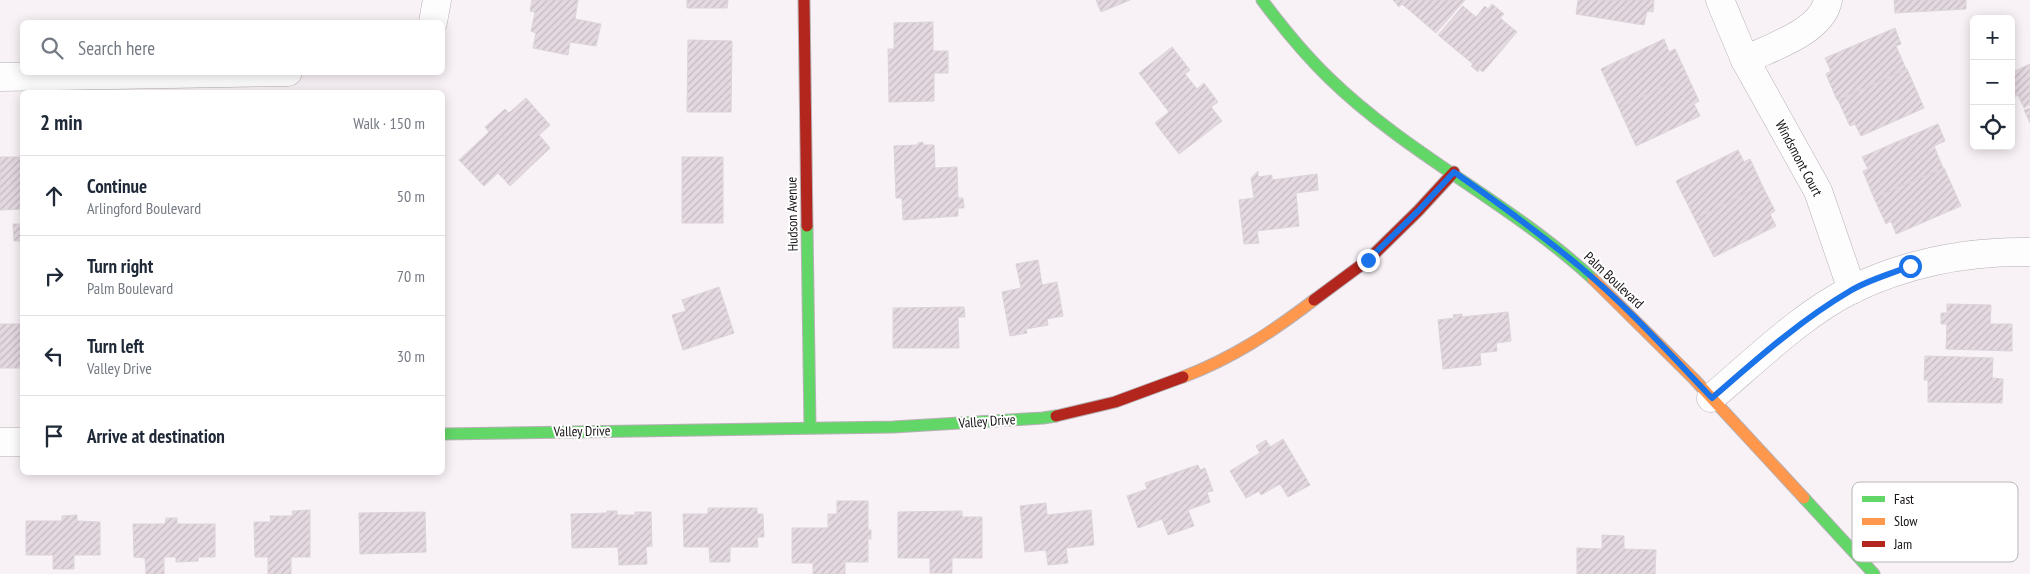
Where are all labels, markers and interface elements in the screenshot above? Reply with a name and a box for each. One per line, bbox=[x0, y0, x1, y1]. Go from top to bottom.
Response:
map controls bbox=[1970, 15, 2015, 150]
button: + bbox=[1970, 15, 2015, 60]
search box bbox=[20, 20, 445, 75]
icon: search bbox=[38, 34, 66, 62]
text: Search here bbox=[78, 36, 155, 60]
button: − bbox=[1970, 60, 2015, 105]
button: locate bbox=[1970, 105, 2015, 150]
text: 2 min bbox=[40, 109, 82, 136]
text: Walk · 150 m bbox=[353, 113, 425, 133]
street label: Windsmont Court bbox=[1771, 117, 1827, 199]
text: Continue bbox=[87, 174, 147, 198]
street label: Hudson Avenue bbox=[782, 176, 802, 251]
icon: ahead bbox=[40, 182, 68, 210]
text: 50 m bbox=[397, 186, 425, 206]
text: Arlingford Boulevard bbox=[87, 198, 201, 218]
street label: Palm Boulevard bbox=[1580, 248, 1648, 312]
route end bbox=[1357, 249, 1380, 272]
text: Turn right bbox=[87, 254, 153, 278]
route start bbox=[1899, 255, 1922, 278]
icon: right bbox=[40, 262, 68, 290]
text: 70 m bbox=[397, 266, 425, 286]
text: Palm Boulevard bbox=[87, 278, 173, 298]
text: Turn left bbox=[87, 334, 144, 358]
icon: left bbox=[40, 342, 68, 370]
text: 30 m bbox=[397, 346, 425, 366]
text: Valley Drive bbox=[87, 358, 152, 378]
street label: Valley Drive bbox=[957, 410, 1016, 432]
icon: arrive bbox=[40, 422, 68, 450]
street label: Valley Drive bbox=[552, 422, 611, 441]
text: Arrive at destination bbox=[87, 424, 225, 448]
legend bbox=[1852, 482, 2018, 562]
text: Fast bbox=[1894, 490, 1914, 508]
text: Slow bbox=[1894, 512, 1918, 530]
text: Jam bbox=[1893, 535, 1912, 553]

